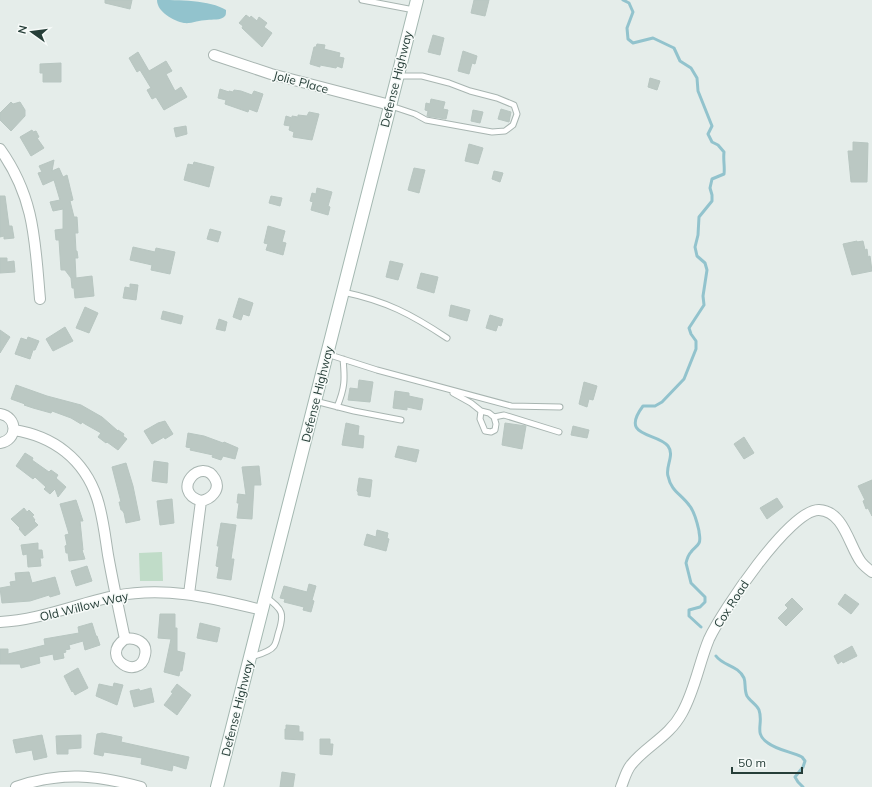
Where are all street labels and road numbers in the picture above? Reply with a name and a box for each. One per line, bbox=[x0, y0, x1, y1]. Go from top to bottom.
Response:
street label: Defense Highway bbox=[377, 29, 415, 129]
street label: Jolie Place bbox=[272, 67, 330, 97]
street label: Defense Highway bbox=[298, 344, 336, 444]
street label: Cox Road bbox=[710, 577, 752, 631]
street label: Old Willow Way bbox=[38, 588, 131, 624]
street label: Defense Highway bbox=[218, 658, 256, 758]

